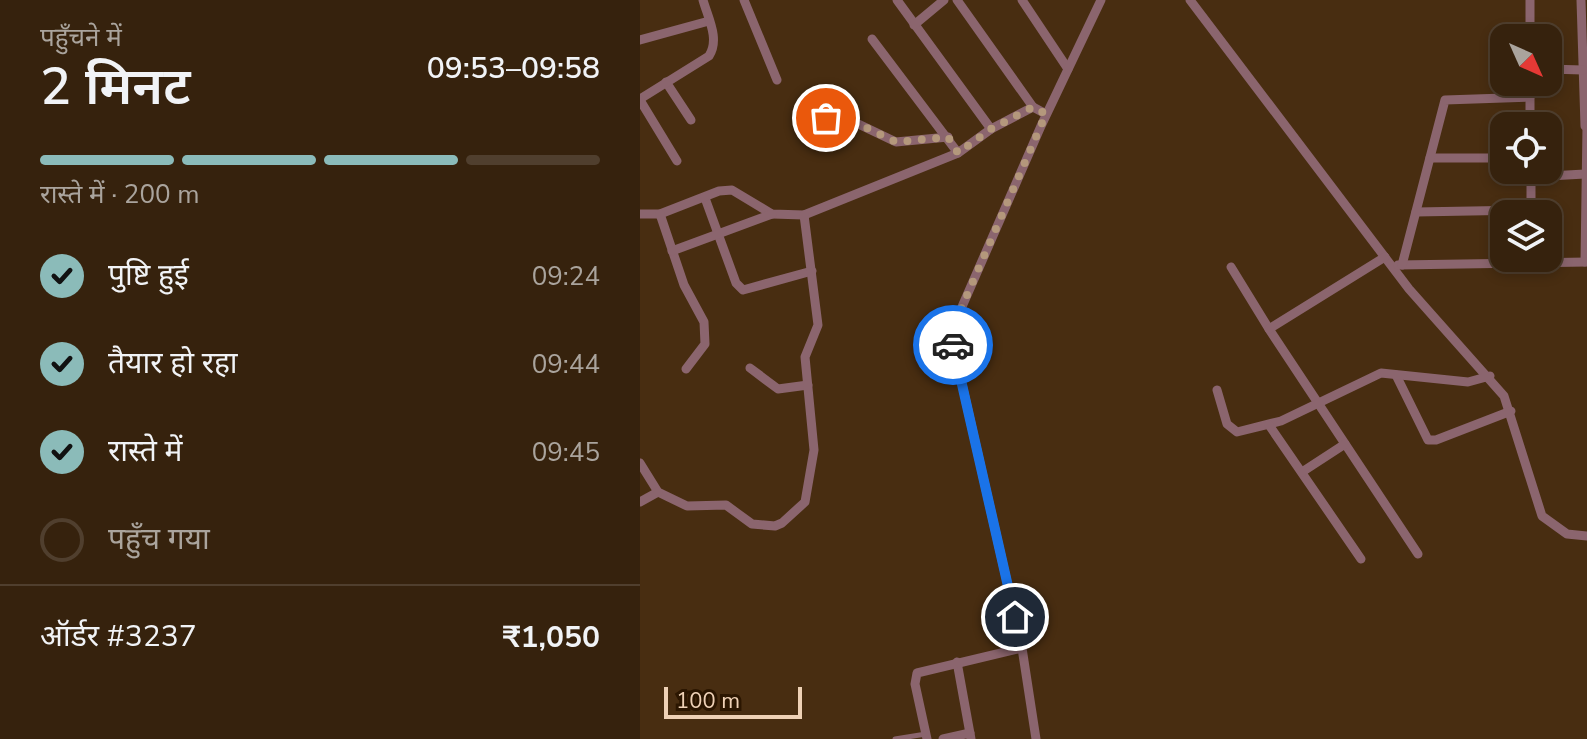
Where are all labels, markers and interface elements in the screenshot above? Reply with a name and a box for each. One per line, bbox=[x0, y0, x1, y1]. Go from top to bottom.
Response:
text: पहुँचने में bbox=[40, 20, 122, 55]
north arrow bbox=[1490, 24, 1562, 96]
map controls bbox=[1490, 24, 1562, 272]
text: 09:53–09:58 bbox=[427, 48, 600, 89]
text: 2 मिनट bbox=[40, 51, 190, 122]
pin bbox=[792, 84, 860, 152]
icon: bag bbox=[804, 96, 848, 140]
button: locate bbox=[1490, 112, 1562, 184]
text: रास्ते में · 200 m bbox=[40, 177, 200, 212]
button: layers bbox=[1490, 200, 1562, 272]
icon: check bbox=[40, 254, 84, 298]
text: पुष्टि हुई bbox=[108, 255, 189, 296]
text: 09:24 bbox=[532, 259, 600, 294]
courier bbox=[913, 305, 993, 385]
icon: car bbox=[931, 323, 975, 367]
icon: check bbox=[40, 342, 84, 386]
text: तैयार हो रहा bbox=[108, 343, 238, 384]
text: 09:44 bbox=[532, 347, 600, 382]
icon: check bbox=[40, 430, 84, 474]
text: रास्ते में bbox=[108, 431, 182, 472]
text: 09:45 bbox=[532, 435, 600, 470]
text: पहुँच गया bbox=[108, 519, 210, 560]
pin bbox=[981, 583, 1049, 651]
icon: home bbox=[993, 595, 1037, 639]
text: ऑर्डर #3237 bbox=[40, 616, 197, 657]
text: ₹1,050 bbox=[503, 617, 600, 658]
scale bar bbox=[664, 683, 802, 719]
text: 100 m bbox=[676, 686, 740, 716]

